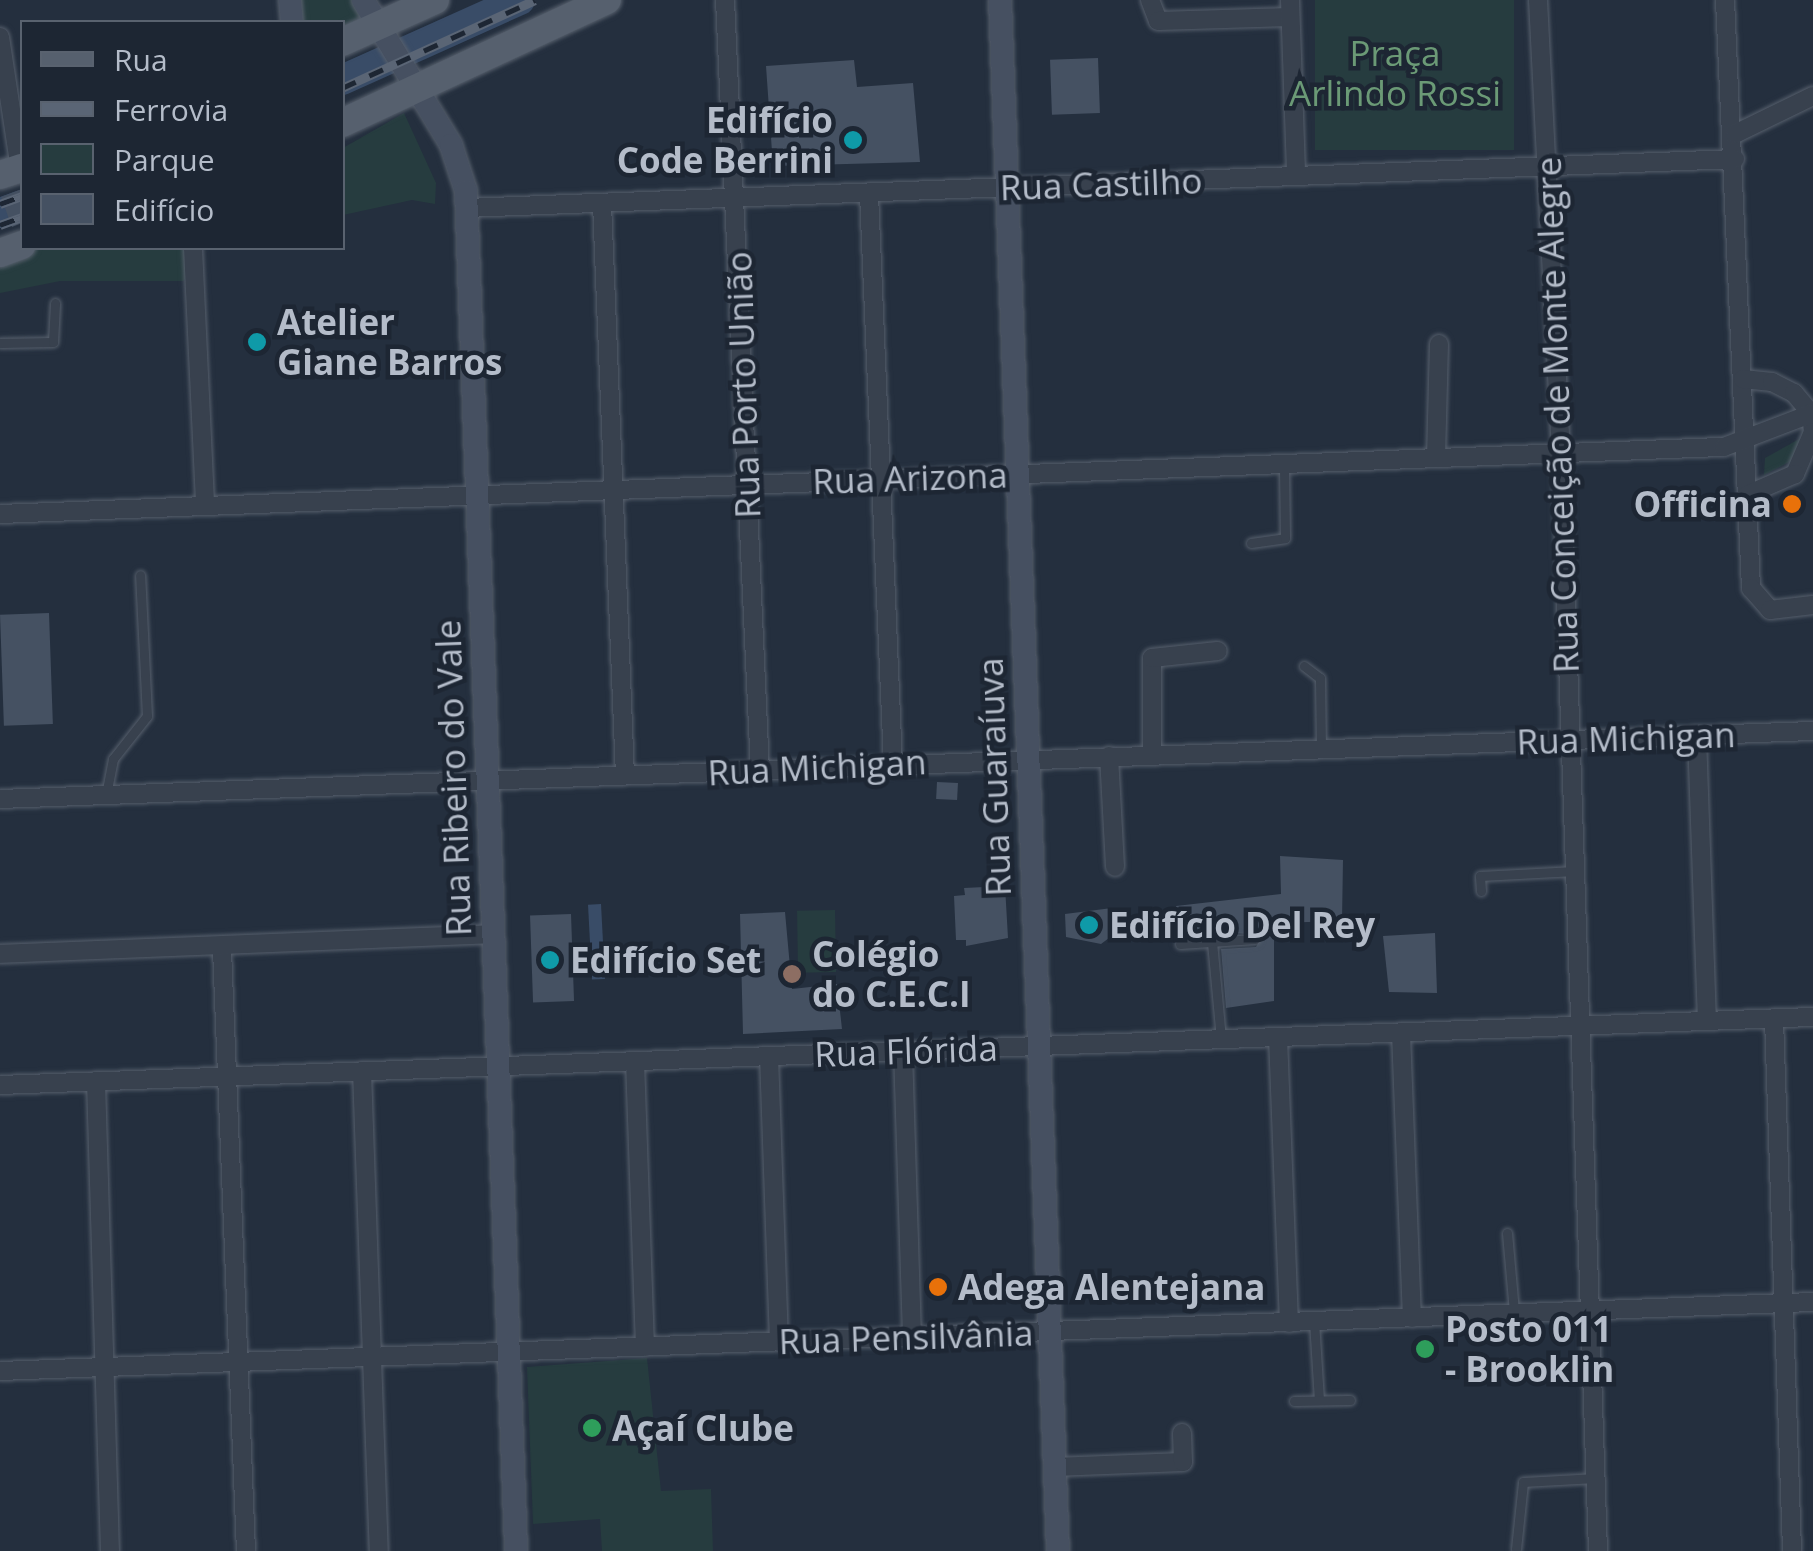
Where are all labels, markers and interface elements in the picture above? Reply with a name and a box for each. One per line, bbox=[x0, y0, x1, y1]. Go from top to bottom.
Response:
legend bbox=[20, 20, 345, 250]
park label: Praça Arlindo Rossi bbox=[1289, 32, 1501, 114]
text: Rua bbox=[114, 39, 168, 80]
text: Ferrovia bbox=[114, 89, 228, 130]
place label: Edifício Code Berrini bbox=[617, 99, 833, 181]
marker: Edifício Code Berrini bbox=[842, 129, 864, 151]
text: Parque bbox=[114, 139, 215, 180]
street label: Rua Conceição de Monte Alegre bbox=[1527, 156, 1587, 674]
street label: Rua Castilho bbox=[999, 159, 1203, 209]
text: Edifício bbox=[114, 189, 214, 230]
street label: Rua Porto União bbox=[717, 251, 769, 519]
place label: Atelier Giane Barros bbox=[277, 301, 502, 383]
marker: Atelier Giane Barros bbox=[246, 331, 268, 353]
street label: Rua Arizona bbox=[812, 454, 1008, 502]
place label: Officina bbox=[1634, 483, 1772, 525]
marker: Officina bbox=[1781, 493, 1803, 515]
street label: Rua Ribeiro do Vale bbox=[426, 619, 480, 937]
street label: Rua Guaraíuva bbox=[969, 657, 1019, 897]
street label: Rua Michigan bbox=[1516, 713, 1736, 763]
street label: Rua Michigan bbox=[707, 740, 927, 794]
place label: Edifício Del Rey bbox=[1109, 904, 1375, 946]
marker: Edifício Del Rey bbox=[1078, 914, 1100, 936]
place label: Colégio do C.E.C.I bbox=[812, 933, 971, 1015]
place label: Edifício Set bbox=[570, 939, 761, 981]
marker: Edifício Set bbox=[539, 949, 561, 971]
marker: Colégio do C.E.C.I bbox=[781, 963, 803, 985]
street label: Rua Flórida bbox=[814, 1027, 998, 1075]
place label: Adega Alentejana bbox=[958, 1266, 1265, 1308]
marker: Adega Alentejana bbox=[927, 1276, 949, 1298]
place label: Posto 011 - Brooklin bbox=[1445, 1308, 1614, 1390]
street label: Rua Pensilvânia bbox=[778, 1312, 1034, 1362]
marker: Posto 011 - Brooklin bbox=[1414, 1338, 1436, 1360]
place label: Açaí Clube bbox=[612, 1407, 794, 1449]
marker: Açaí Clube bbox=[581, 1417, 603, 1439]

